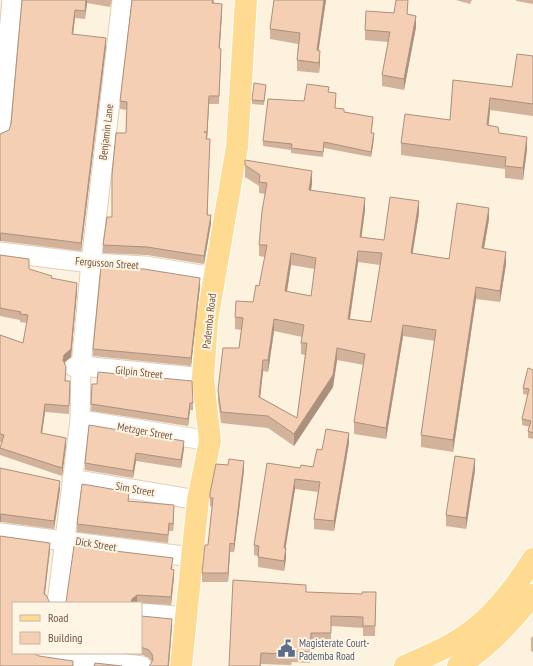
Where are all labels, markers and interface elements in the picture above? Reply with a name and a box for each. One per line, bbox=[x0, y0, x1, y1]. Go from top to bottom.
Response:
street label: Benjamin Lane bbox=[96, 103, 116, 161]
street label: Fergusson Street bbox=[75, 254, 139, 272]
street label: Pademba Road bbox=[199, 292, 219, 349]
street label: Gilpin Street bbox=[115, 363, 163, 381]
street label: Metzger Street bbox=[116, 419, 174, 443]
street label: Sim Street bbox=[114, 479, 156, 499]
street label: Dick Street bbox=[75, 534, 117, 554]
legend bbox=[12, 602, 142, 654]
text: Road bbox=[48, 610, 68, 625]
text: Building bbox=[48, 630, 83, 645]
place label: Magisterate Court- Pademba Road bbox=[299, 636, 369, 663]
public building icon: Magisterate Court- Pademba Road bbox=[276, 639, 296, 659]

